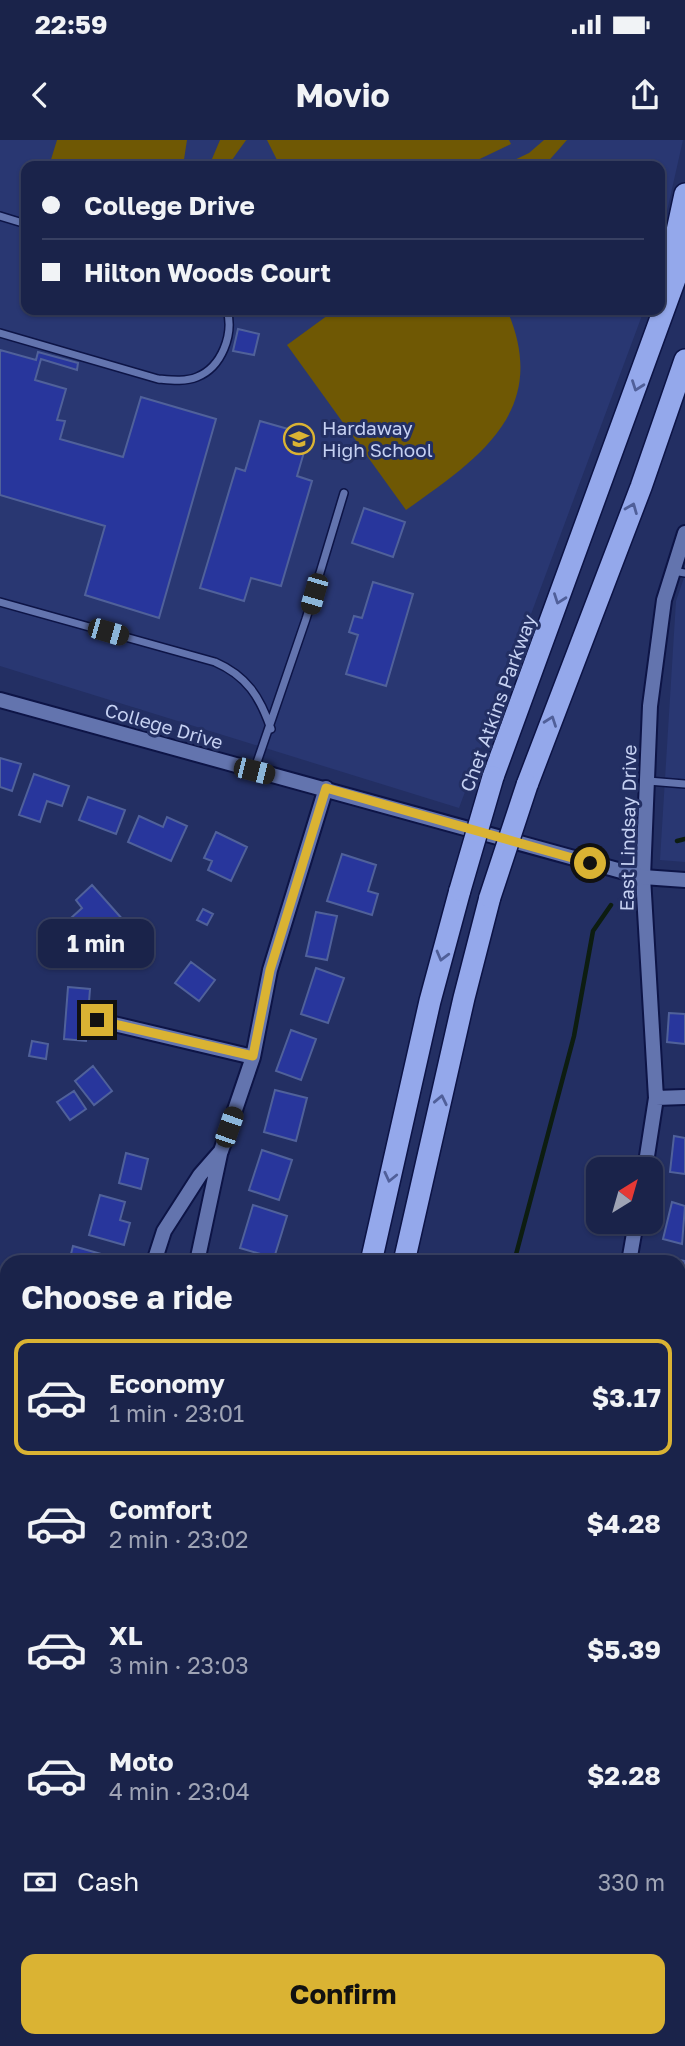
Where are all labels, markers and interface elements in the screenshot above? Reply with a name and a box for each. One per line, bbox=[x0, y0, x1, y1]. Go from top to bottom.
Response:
text: 22:59 bbox=[35, 9, 107, 40]
icon: back bbox=[21, 76, 59, 114]
text: Movio bbox=[295, 76, 390, 114]
icon: share bbox=[626, 76, 664, 114]
text: College Drive bbox=[84, 190, 255, 221]
text: Hilton Woods Court bbox=[84, 257, 331, 288]
one-way arrow bbox=[632, 379, 646, 391]
place label: Hardaway High School bbox=[322, 416, 433, 461]
school or university icon: Hardaway High School bbox=[282, 422, 316, 456]
one-way arrow bbox=[624, 503, 638, 515]
car bbox=[299, 571, 330, 617]
one-way arrow bbox=[553, 593, 567, 605]
street label: Chet Atkins Parkway bbox=[455, 611, 540, 795]
car bbox=[85, 616, 132, 648]
street label: College Drive bbox=[102, 698, 226, 753]
one-way arrow bbox=[542, 715, 556, 727]
street label: East Lindsay Drive bbox=[615, 744, 640, 912]
car bbox=[232, 756, 277, 786]
route start bbox=[574, 847, 606, 879]
callout: 1 min bbox=[39, 918, 155, 968]
text: 1 min bbox=[67, 929, 125, 957]
one-way arrow bbox=[436, 950, 450, 962]
route end bbox=[81, 1004, 113, 1036]
one-way arrow bbox=[433, 1094, 448, 1106]
car bbox=[213, 1104, 246, 1150]
north arrow bbox=[586, 1157, 663, 1234]
map controls bbox=[586, 1157, 663, 1234]
one-way arrow bbox=[383, 1171, 398, 1183]
text: Choose a ride bbox=[21, 1278, 233, 1316]
icon: car bbox=[25, 1366, 88, 1429]
text: Economy bbox=[109, 1368, 225, 1399]
text: $3.17 bbox=[592, 1382, 661, 1413]
text: 1 min · 23:01 bbox=[109, 1399, 244, 1427]
icon: car bbox=[25, 1492, 88, 1555]
text: Comfort bbox=[109, 1494, 212, 1525]
text: $4.28 bbox=[587, 1508, 661, 1539]
text: 2 min · 23:02 bbox=[109, 1525, 248, 1553]
icon: car bbox=[25, 1618, 88, 1681]
text: XL bbox=[109, 1620, 143, 1651]
text: $5.39 bbox=[587, 1634, 661, 1665]
text: 3 min · 23:03 bbox=[109, 1651, 249, 1679]
icon: car bbox=[25, 1744, 88, 1807]
text: Moto bbox=[109, 1746, 174, 1777]
text: $2.28 bbox=[587, 1760, 661, 1791]
text: 4 min · 23:04 bbox=[109, 1777, 250, 1805]
icon: cash bbox=[21, 1863, 59, 1901]
text: Cash bbox=[77, 1866, 139, 1897]
text: 330 m bbox=[598, 1868, 665, 1896]
button: Confirm bbox=[21, 1954, 665, 2034]

